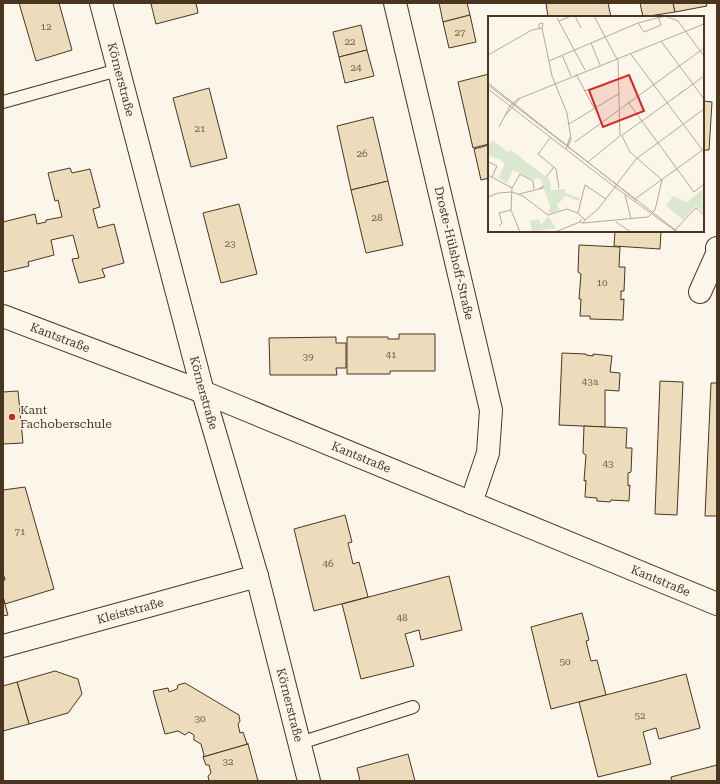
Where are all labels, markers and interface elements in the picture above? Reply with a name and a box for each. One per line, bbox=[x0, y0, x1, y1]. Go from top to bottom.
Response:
inset map bbox=[488, 16, 704, 232]
house number: 12 bbox=[40, 21, 52, 32]
house number: 27 bbox=[454, 27, 466, 38]
house number: 22 bbox=[344, 36, 356, 47]
street label: Körnerstraße bbox=[105, 41, 138, 118]
house number: 24 bbox=[350, 62, 362, 73]
house number: 21 bbox=[194, 123, 206, 134]
house number: 26 bbox=[356, 148, 368, 159]
street label: Droste-Hülshoff-Straße bbox=[432, 185, 477, 322]
house number: 28 bbox=[371, 212, 383, 223]
house number: 23 bbox=[224, 238, 236, 249]
house number: 10 bbox=[596, 277, 608, 288]
street label: Kantstraße bbox=[28, 320, 92, 356]
house number: 41 bbox=[385, 349, 397, 360]
house number: 39 bbox=[302, 351, 314, 362]
street label: Körnerstraße bbox=[187, 354, 221, 431]
house number: 43a bbox=[582, 376, 599, 387]
place label: Kant Fachoberschule bbox=[20, 403, 112, 431]
marker: Kant Fachoberschule bbox=[7, 412, 17, 422]
street label: Kantstraße bbox=[329, 439, 393, 476]
house number: 43 bbox=[602, 458, 614, 469]
house number: 71 bbox=[14, 526, 26, 537]
house number: 46 bbox=[322, 558, 334, 569]
street label: Kantstraße bbox=[629, 562, 693, 599]
street label: Kleiststraße bbox=[95, 595, 166, 627]
house number: 48 bbox=[396, 612, 408, 623]
house number: 50 bbox=[559, 656, 571, 667]
street label: Körnerstraße bbox=[274, 667, 306, 744]
house number: 52 bbox=[634, 710, 646, 721]
house number: 30 bbox=[194, 713, 206, 724]
house number: 32 bbox=[222, 756, 234, 767]

